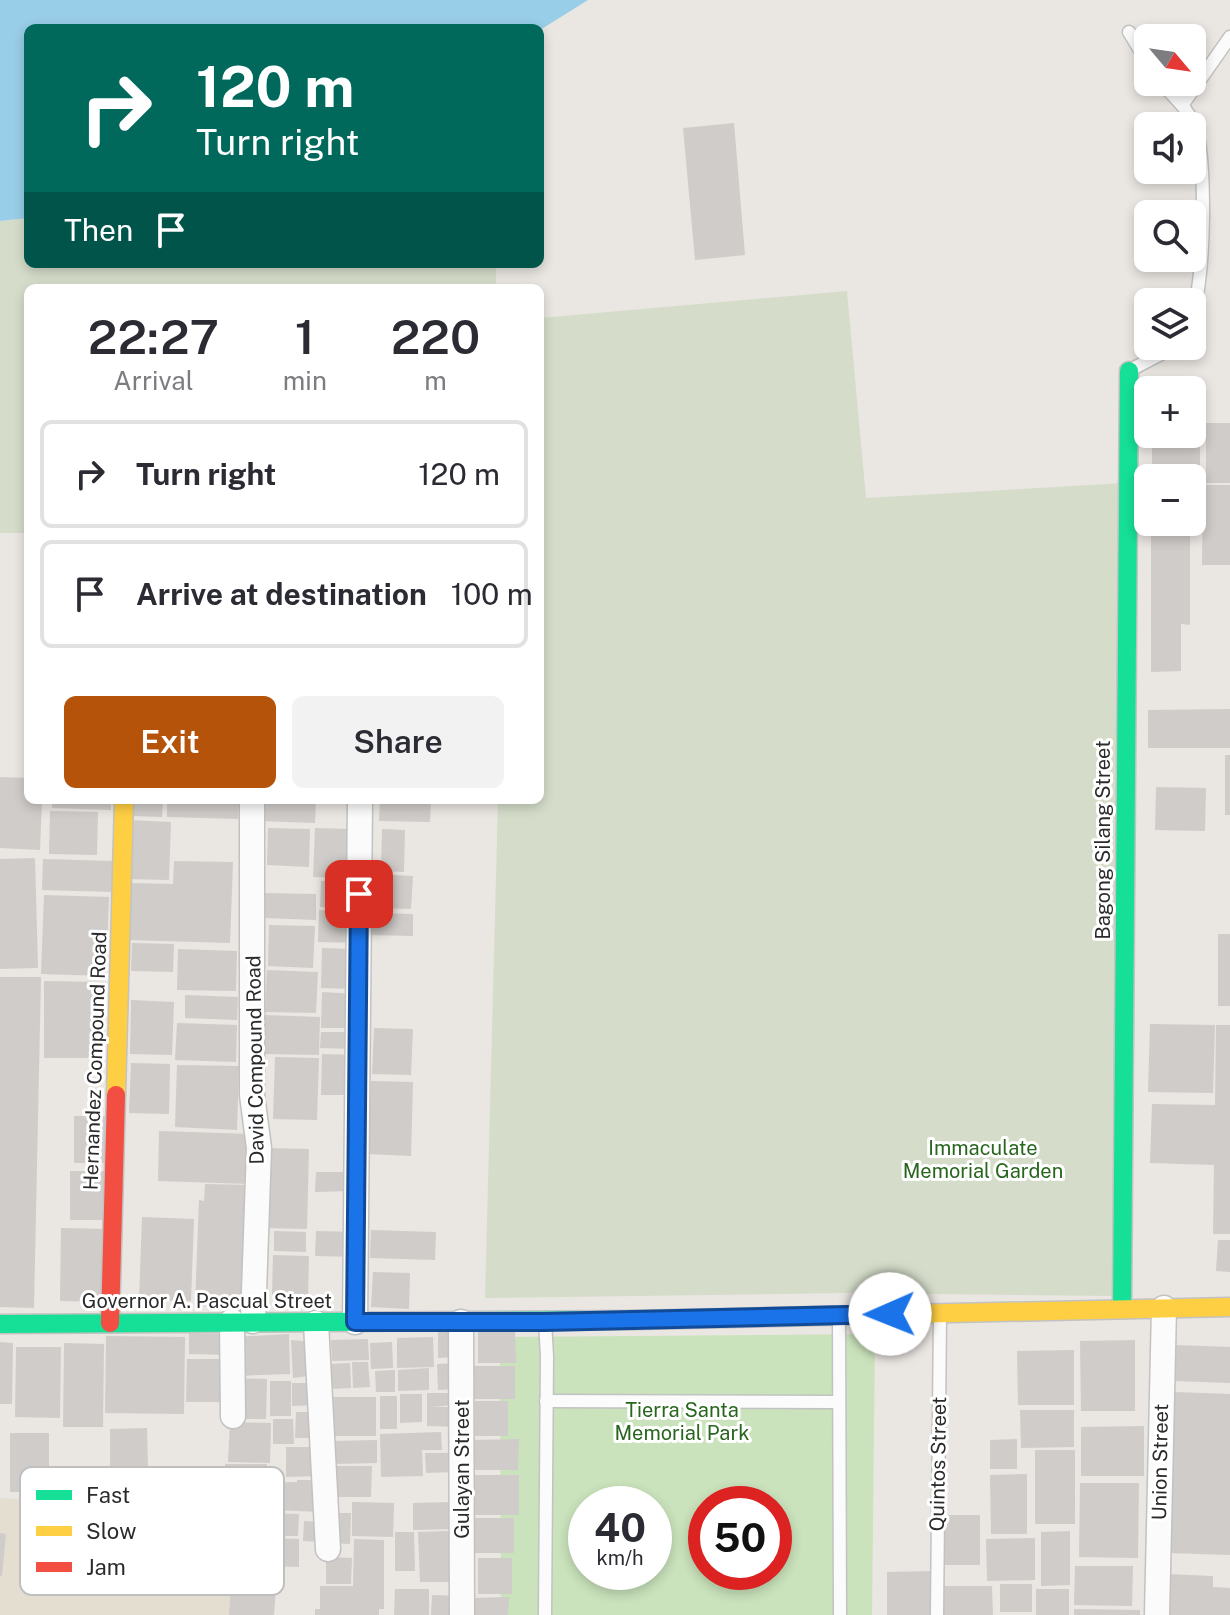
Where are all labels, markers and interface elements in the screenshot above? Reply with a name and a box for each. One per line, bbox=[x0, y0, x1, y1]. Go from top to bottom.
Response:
north arrow bbox=[1134, 24, 1206, 96]
map controls bbox=[1134, 24, 1206, 536]
text: 120 m bbox=[196, 54, 354, 120]
icon: right bbox=[64, 56, 168, 160]
button: sound bbox=[1134, 112, 1206, 184]
text: Turn right bbox=[196, 121, 359, 163]
button: search bbox=[1134, 200, 1206, 272]
icon: arrive bbox=[149, 208, 193, 252]
text: Then bbox=[64, 212, 133, 248]
button: layers bbox=[1134, 288, 1206, 360]
text: 22:27 bbox=[88, 308, 219, 365]
text: 1 bbox=[295, 308, 315, 365]
text: 220 bbox=[391, 308, 480, 365]
text: Arrival bbox=[113, 365, 194, 396]
text: min bbox=[283, 365, 327, 396]
text: m bbox=[424, 365, 447, 396]
button: + bbox=[1134, 376, 1206, 448]
icon: right bbox=[68, 452, 112, 496]
text: Turn right bbox=[136, 456, 276, 492]
text: 120 m bbox=[418, 456, 500, 492]
button: − bbox=[1134, 464, 1206, 536]
icon: arrive bbox=[68, 572, 112, 616]
text: Arrive at destination bbox=[136, 576, 427, 612]
text: 100 m bbox=[451, 576, 533, 612]
button: Exit bbox=[64, 696, 276, 788]
button: Share bbox=[292, 696, 504, 788]
street label: Bagong Silang Street bbox=[1091, 740, 1115, 940]
pin bbox=[325, 860, 393, 928]
icon: arrive bbox=[337, 872, 381, 916]
street label: Hernandez Compound Road bbox=[78, 931, 112, 1191]
street label: David Compound Road bbox=[241, 955, 269, 1165]
park label: Immaculate Memorial Garden bbox=[903, 1136, 1063, 1183]
position arrow bbox=[848, 1272, 932, 1356]
street label: Governor A. Pascual Street bbox=[82, 1289, 332, 1313]
street label: Quintos Street bbox=[925, 1396, 951, 1532]
park label: Tierra Santa Memorial Park bbox=[615, 1398, 749, 1445]
street label: Gulayan Street bbox=[450, 1399, 474, 1539]
street label: Union Street bbox=[1147, 1403, 1173, 1521]
legend bbox=[20, 1467, 284, 1595]
text: Fast bbox=[86, 1482, 130, 1508]
speed limit sign: 50 bbox=[688, 1486, 792, 1590]
text: 40 bbox=[594, 1504, 646, 1551]
text: Slow bbox=[86, 1518, 136, 1544]
text: km/h bbox=[596, 1546, 644, 1570]
text: Jam bbox=[86, 1554, 126, 1580]

